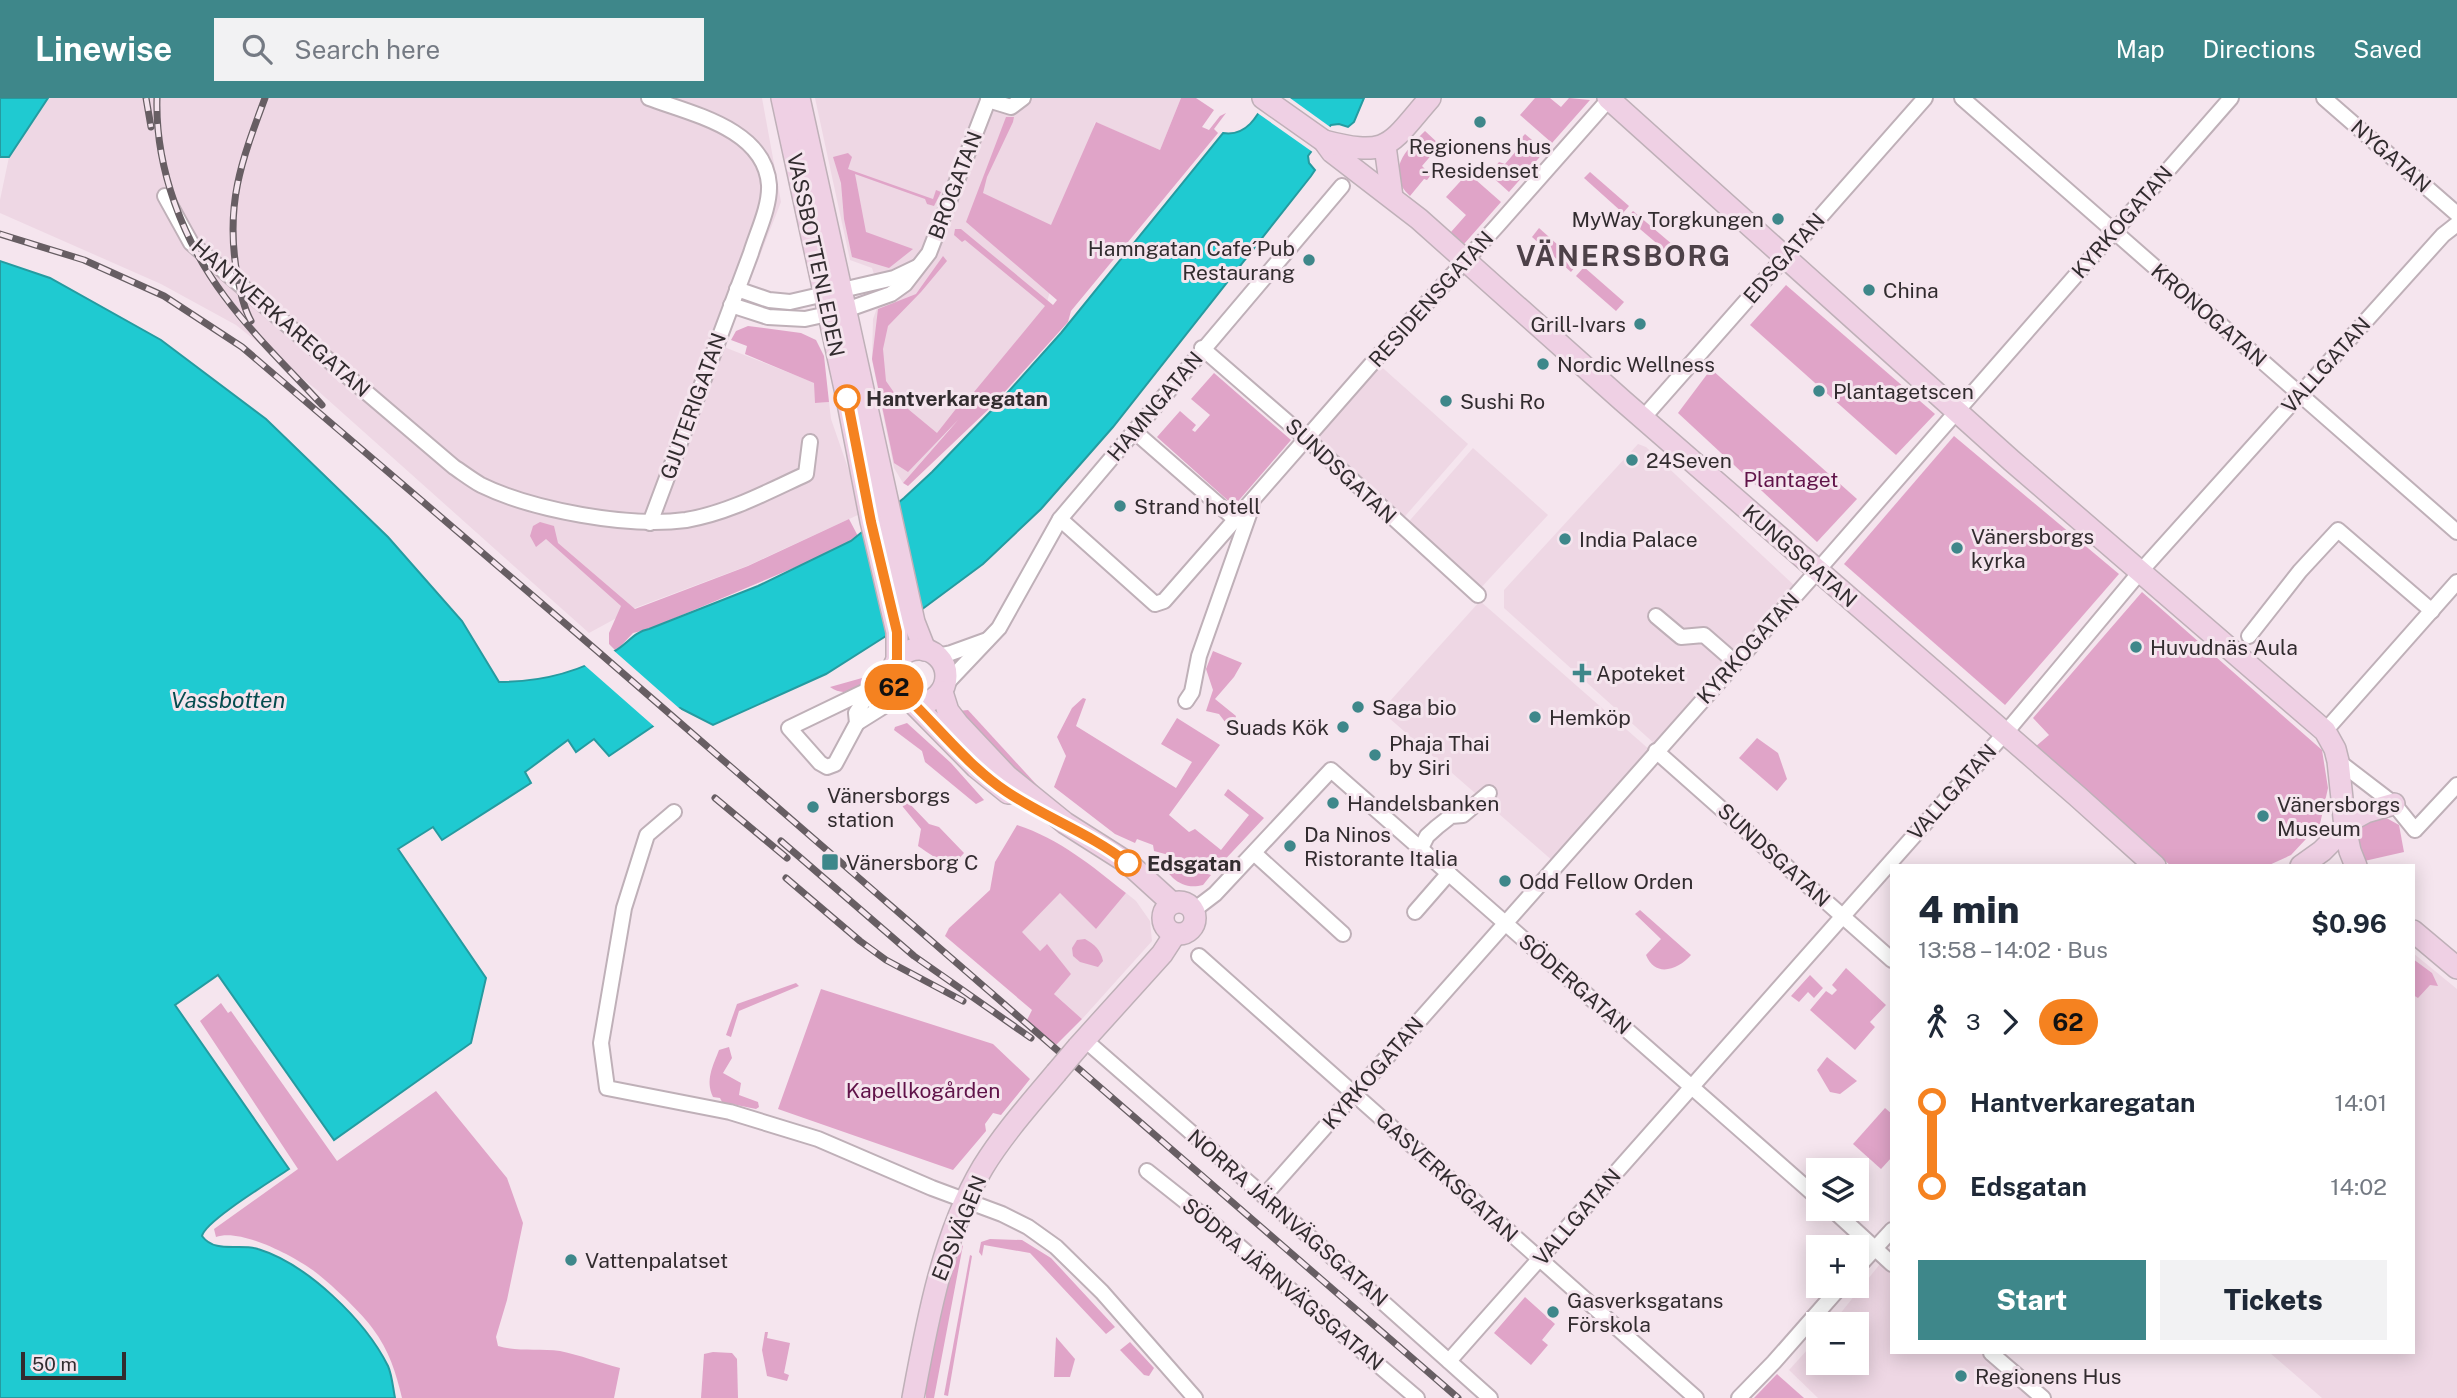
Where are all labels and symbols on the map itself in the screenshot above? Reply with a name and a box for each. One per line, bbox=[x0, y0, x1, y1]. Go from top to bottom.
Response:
marker: Regionens hus - Residenset bbox=[1472, 114, 1488, 130]
street label: NYGATAN bbox=[2346, 114, 2436, 198]
street label: BROGATAN bbox=[923, 128, 987, 242]
place label: Regionens hus - Residenset bbox=[1409, 134, 1551, 183]
street label: VASSBOTTENLEDEN bbox=[782, 151, 850, 359]
street label: KYRKOGATAN bbox=[2066, 161, 2178, 283]
place label: MyWay Torgkungen bbox=[1571, 207, 1764, 232]
street label: EDSGATAN bbox=[1738, 208, 1830, 308]
marker: MyWay Torgkungen bbox=[1770, 211, 1786, 227]
street label: RESIDENSGATAN bbox=[1363, 226, 1499, 372]
street label: HANTVERKAREGATAN bbox=[187, 234, 375, 402]
place label: Hamngatan Cafe´Pub Restaurang bbox=[1088, 236, 1295, 285]
district label: VÄNERSBORG bbox=[1516, 239, 1732, 272]
marker: Hamngatan Cafe´Pub Restaurang bbox=[1301, 252, 1317, 268]
street label: KRONOGATAN bbox=[2146, 258, 2272, 372]
place label: China bbox=[1883, 278, 1939, 303]
marker: China bbox=[1861, 282, 1877, 298]
place label: Grill-Ivars bbox=[1530, 312, 1626, 337]
street label: VALLGATAN bbox=[2276, 312, 2376, 418]
marker: Grill-Ivars bbox=[1632, 316, 1648, 332]
street label: GJUTERIGATAN bbox=[655, 329, 731, 483]
street label: HAMNGATAN bbox=[1102, 346, 1208, 466]
place label: Nordic Wellness bbox=[1557, 352, 1715, 377]
marker: Nordic Wellness bbox=[1535, 356, 1551, 372]
place label: Plantagetscen bbox=[1833, 379, 1974, 404]
marker: Plantagetscen bbox=[1811, 383, 1827, 399]
marker: Hantverkaregatan bbox=[834, 385, 860, 411]
place label: Hantverkaregatan bbox=[866, 386, 1048, 411]
place label: Sushi Ro bbox=[1460, 389, 1545, 414]
marker: Sushi Ro bbox=[1438, 393, 1454, 409]
street label: SUNDSGATAN bbox=[1280, 413, 1402, 529]
place label: 24Seven bbox=[1646, 448, 1732, 473]
marker: 24Seven bbox=[1624, 452, 1640, 468]
park label: Plantaget bbox=[1744, 467, 1838, 492]
place label: Strand hotell bbox=[1134, 494, 1261, 519]
marker: Strand hotell bbox=[1112, 498, 1128, 514]
street label: KUNGSGATAN bbox=[1738, 499, 1862, 613]
place label: Vänersborgs kyrka bbox=[1971, 524, 2094, 573]
place label: India Palace bbox=[1579, 527, 1698, 552]
marker: India Palace bbox=[1557, 531, 1573, 547]
marker: Vänersborgs kyrka bbox=[1949, 540, 1965, 556]
street label: KYRKOGATAN bbox=[1692, 587, 1804, 709]
place label: Huvudnäs Aula bbox=[2150, 635, 2298, 660]
marker: Huvudnäs Aula bbox=[2128, 639, 2144, 655]
place label: Apoteket bbox=[1596, 661, 1685, 686]
line badge: 62 bbox=[862, 664, 926, 710]
marker: Apoteket bbox=[1574, 665, 1590, 681]
water label: Vassbotten bbox=[171, 686, 285, 713]
place label: Saga bio bbox=[1372, 695, 1457, 720]
marker: Saga bio bbox=[1350, 699, 1366, 715]
place label: Hemköp bbox=[1549, 705, 1631, 730]
marker: Hemköp bbox=[1527, 709, 1543, 725]
place label: Suads Kök bbox=[1226, 715, 1329, 740]
marker: Suads Kök bbox=[1335, 719, 1351, 735]
place label: Phaja Thai by Siri bbox=[1389, 731, 1490, 780]
street label: VALLGATAN bbox=[1902, 739, 2002, 845]
marker: Phaja Thai by Siri bbox=[1367, 747, 1383, 763]
place label: Vänersborgs station bbox=[827, 783, 950, 832]
place label: Handelsbanken bbox=[1347, 791, 1499, 816]
place label: Vänersborgs Museum bbox=[2277, 792, 2400, 841]
marker: Handelsbanken bbox=[1325, 795, 1341, 811]
street label: SUNDSGATAN bbox=[1713, 798, 1835, 912]
marker: Vänersborgs station bbox=[805, 799, 821, 815]
marker: Vänersborgs Museum bbox=[2255, 808, 2271, 824]
place label: Da Ninos Ristorante Italia bbox=[1304, 822, 1458, 871]
marker: Da Ninos Ristorante Italia bbox=[1282, 838, 1298, 854]
place label: Vänersborg C bbox=[846, 850, 979, 875]
marker: Edsgatan bbox=[1115, 850, 1141, 876]
place label: Edsgatan bbox=[1147, 851, 1242, 876]
marker: Vänersborg C bbox=[820, 852, 840, 872]
place label: Odd Fellow Orden bbox=[1519, 869, 1693, 894]
marker: Odd Fellow Orden bbox=[1497, 873, 1513, 889]
street label: SÖDERGATAN bbox=[1514, 928, 1636, 1040]
street label: KYRKOGATAN bbox=[1317, 1012, 1429, 1134]
park label: Kapellkogården bbox=[846, 1078, 1000, 1103]
street label: GASVERKSGATAN bbox=[1371, 1107, 1523, 1247]
street label: NORRA JÄRNVÄGSGATAN bbox=[1183, 1124, 1393, 1312]
street label: VALLGATAN bbox=[1528, 1163, 1626, 1271]
street label: EDSVÄGEN bbox=[927, 1172, 991, 1284]
street label: SÖDRA JÄRNVÄGSGATAN bbox=[1177, 1192, 1389, 1376]
place label: Vattenpalatset bbox=[585, 1248, 728, 1273]
marker: Vattenpalatset bbox=[563, 1252, 579, 1268]
place label: Gasverksgatans Förskola bbox=[1567, 1288, 1723, 1337]
marker: Gasverksgatans Förskola bbox=[1545, 1304, 1561, 1320]
scale bar bbox=[21, 1349, 126, 1381]
place label: Regionens Hus bbox=[1975, 1364, 2121, 1389]
marker: Regionens Hus bbox=[1953, 1368, 1969, 1384]

